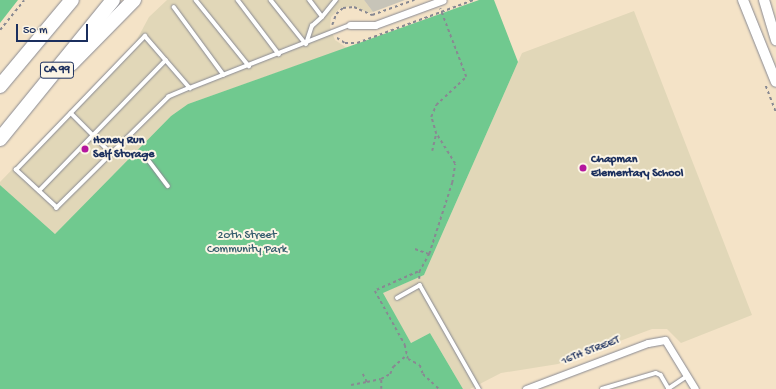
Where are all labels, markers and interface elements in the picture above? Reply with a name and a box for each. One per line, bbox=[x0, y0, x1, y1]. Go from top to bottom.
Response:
scale bar bbox=[18, 16, 90, 42]
text: 50 m bbox=[23, 24, 48, 38]
road number: CA 99 bbox=[39, 61, 75, 79]
place label: Honey Run Self Storage bbox=[93, 135, 155, 163]
marker: Honey Run Self Storage bbox=[80, 144, 90, 154]
place label: Chapman Elementary School bbox=[591, 154, 683, 182]
marker: Chapman Elementary School bbox=[578, 163, 588, 173]
park label: 20th Street Community Park bbox=[207, 230, 287, 258]
street label: 16TH STREET bbox=[560, 334, 622, 370]

